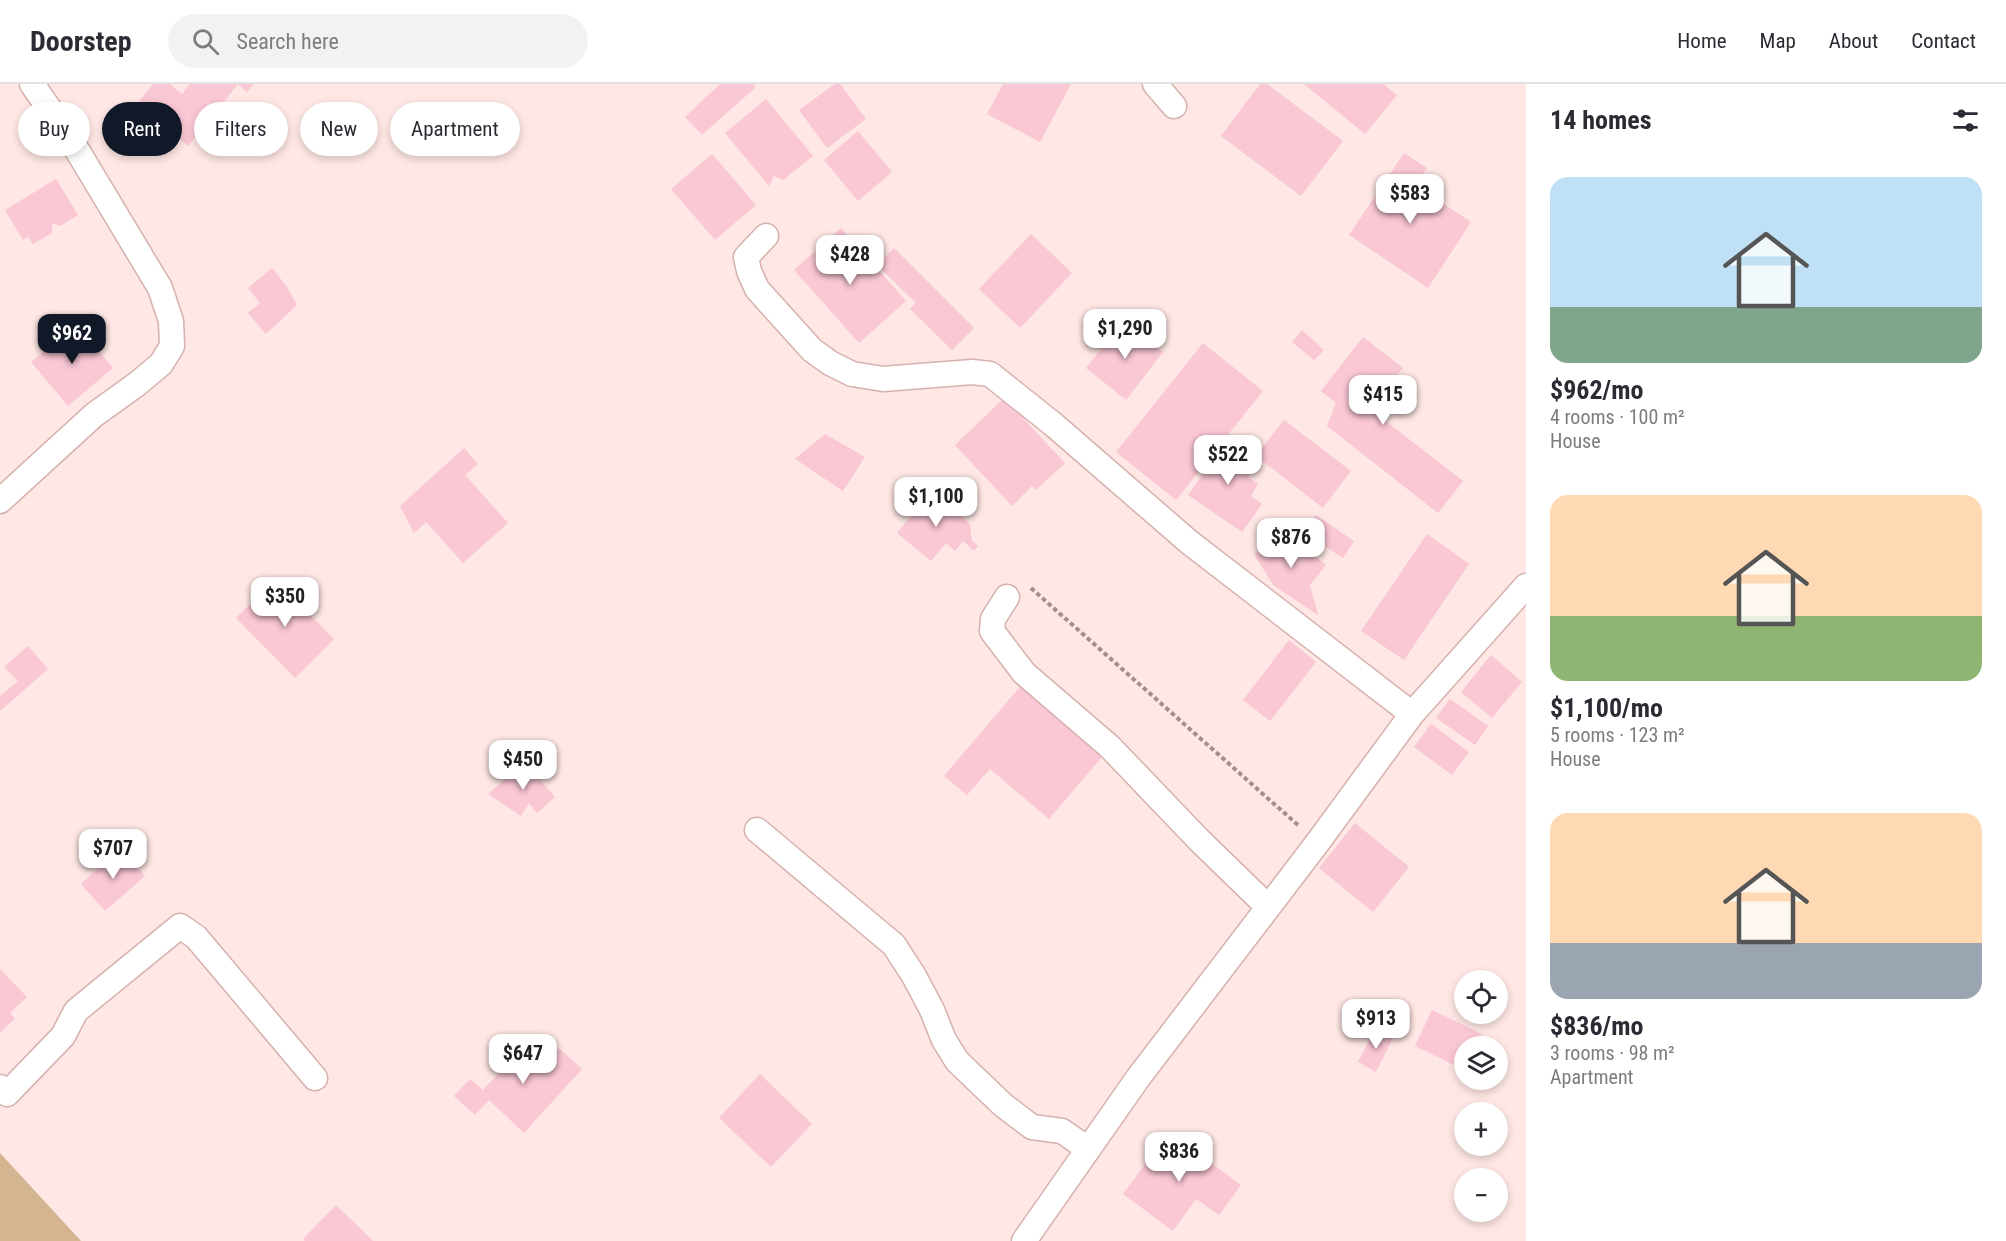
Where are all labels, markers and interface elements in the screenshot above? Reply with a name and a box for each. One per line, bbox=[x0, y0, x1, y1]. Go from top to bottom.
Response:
search box bbox=[168, 14, 588, 68]
text: Doorstep bbox=[30, 25, 132, 58]
icon: search bbox=[189, 25, 222, 58]
text: Search here bbox=[237, 29, 339, 54]
text: Home bbox=[1677, 29, 1727, 53]
text: Map bbox=[1760, 29, 1796, 53]
text: About bbox=[1829, 29, 1878, 53]
text: Contact bbox=[1911, 29, 1976, 53]
chip: Buy bbox=[18, 102, 90, 156]
chip: Rent bbox=[102, 102, 182, 156]
chip: Filters bbox=[194, 102, 288, 156]
chip: New bbox=[300, 102, 378, 156]
chip: Apartment bbox=[390, 102, 520, 156]
icon: filters bbox=[1949, 104, 1982, 137]
text: 14 homes bbox=[1550, 105, 1652, 135]
pin: $583 bbox=[1374, 174, 1446, 225]
text: $583 bbox=[1390, 181, 1430, 205]
icon: home bbox=[1712, 216, 1820, 324]
pin: $428 bbox=[814, 235, 886, 286]
text: $428 bbox=[830, 242, 870, 266]
pin: $1,290 bbox=[1076, 309, 1174, 360]
pin: $962 bbox=[36, 314, 108, 365]
text: $1,290 bbox=[1097, 316, 1153, 340]
text: $962 bbox=[52, 321, 92, 345]
pin: $415 bbox=[1347, 375, 1419, 426]
text: $962/mo bbox=[1550, 375, 1643, 405]
text: $415 bbox=[1363, 382, 1403, 406]
text: 4 rooms · 100 m² bbox=[1550, 405, 1685, 429]
text: House bbox=[1550, 429, 1601, 453]
pin: $522 bbox=[1192, 435, 1264, 486]
text: $522 bbox=[1208, 442, 1248, 466]
pin: $1,100 bbox=[887, 477, 985, 528]
text: $1,100 bbox=[908, 484, 964, 508]
pin: $876 bbox=[1255, 518, 1327, 569]
text: $876 bbox=[1271, 525, 1311, 549]
icon: home bbox=[1712, 534, 1820, 642]
pin: $350 bbox=[249, 577, 321, 628]
text: $350 bbox=[265, 584, 305, 608]
text: $1,100/mo bbox=[1550, 693, 1663, 723]
text: 5 rooms · 123 m² bbox=[1550, 723, 1685, 747]
pin: $450 bbox=[487, 740, 559, 791]
text: $450 bbox=[503, 747, 543, 771]
text: House bbox=[1550, 747, 1601, 771]
pin: $707 bbox=[77, 829, 149, 880]
text: $707 bbox=[93, 836, 133, 860]
icon: home bbox=[1712, 852, 1820, 960]
map controls bbox=[1454, 970, 1508, 1222]
button: locate bbox=[1454, 970, 1508, 1024]
pin: $913 bbox=[1340, 999, 1412, 1050]
text: $913 bbox=[1356, 1006, 1396, 1030]
text: $836/mo bbox=[1550, 1011, 1643, 1041]
pin: $647 bbox=[487, 1034, 559, 1085]
button: layers bbox=[1454, 1036, 1508, 1090]
text: $647 bbox=[503, 1041, 543, 1065]
text: 3 rooms · 98 m² bbox=[1550, 1041, 1675, 1065]
text: Apartment bbox=[1550, 1065, 1634, 1089]
button: + bbox=[1454, 1102, 1508, 1156]
pin: $836 bbox=[1143, 1132, 1215, 1183]
text: $836 bbox=[1159, 1139, 1199, 1163]
button: − bbox=[1454, 1168, 1508, 1222]

